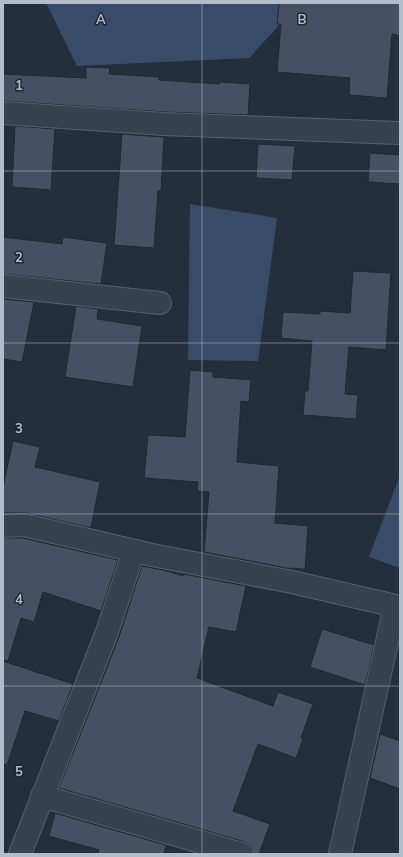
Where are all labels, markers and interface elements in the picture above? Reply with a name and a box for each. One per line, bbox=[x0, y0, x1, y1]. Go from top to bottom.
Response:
text: A bbox=[96, 11, 106, 27]
text: B bbox=[298, 11, 307, 27]
text: 1 bbox=[15, 77, 23, 93]
text: 2 bbox=[15, 249, 23, 265]
text: 3 bbox=[15, 420, 23, 436]
text: 4 bbox=[15, 591, 23, 607]
text: 5 bbox=[15, 763, 23, 779]

